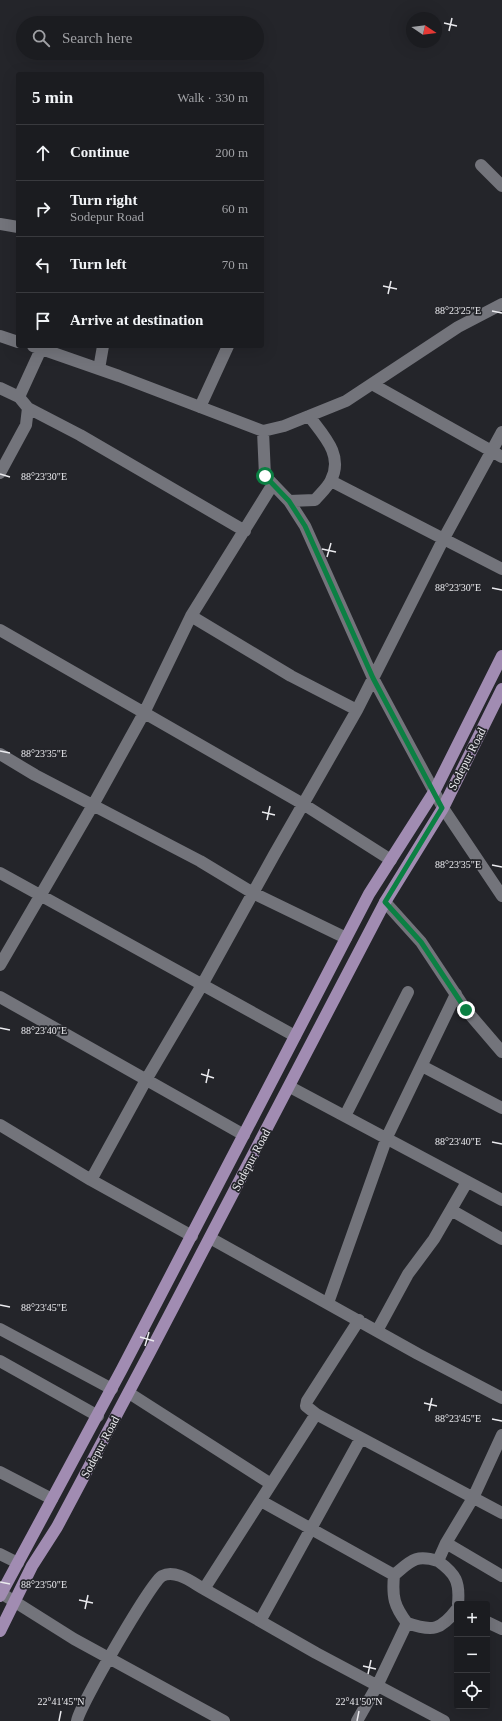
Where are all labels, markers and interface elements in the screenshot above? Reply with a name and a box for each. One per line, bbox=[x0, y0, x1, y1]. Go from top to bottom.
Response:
north arrow bbox=[406, 12, 442, 48]
search box bbox=[16, 16, 264, 60]
icon: search bbox=[30, 27, 52, 49]
text: Search here bbox=[62, 30, 132, 46]
text: 5 min bbox=[32, 88, 73, 107]
text: Walk · 330 m bbox=[177, 90, 248, 105]
icon: ahead bbox=[32, 142, 54, 164]
text: Continue bbox=[70, 144, 129, 160]
text: 200 m bbox=[215, 145, 248, 160]
text: Turn right bbox=[70, 192, 137, 208]
icon: right bbox=[32, 198, 54, 220]
text: 60 m bbox=[222, 201, 248, 216]
text: Sodepur Road bbox=[70, 209, 144, 224]
icon: left bbox=[32, 254, 54, 276]
text: Turn left bbox=[70, 256, 127, 272]
text: 70 m bbox=[222, 257, 248, 272]
text: 88°23'25"E bbox=[435, 305, 481, 316]
icon: arrive bbox=[32, 310, 54, 332]
text: Arrive at destination bbox=[70, 312, 203, 328]
route start bbox=[256, 467, 274, 485]
text: 88°23'30"E bbox=[21, 471, 67, 482]
text: 88°23'30"E bbox=[435, 582, 481, 593]
street label: Sodepur Road bbox=[445, 725, 489, 793]
text: 88°23'35"E bbox=[21, 748, 67, 759]
text: 88°23'35"E bbox=[435, 859, 481, 870]
route end bbox=[457, 1001, 475, 1019]
text: 88°23'40"E bbox=[21, 1025, 67, 1036]
street label: Sodepur Road bbox=[229, 1127, 273, 1193]
text: 88°23'40"E bbox=[435, 1136, 481, 1147]
text: 88°23'45"E bbox=[21, 1302, 67, 1313]
text: 88°23'45"E bbox=[435, 1413, 481, 1424]
street label: Sodepur Road bbox=[78, 1414, 122, 1480]
text: 88°23'50"E bbox=[21, 1579, 67, 1590]
map controls bbox=[454, 1601, 490, 1709]
button: + bbox=[454, 1601, 490, 1637]
button: − bbox=[454, 1637, 490, 1673]
button: locate bbox=[454, 1673, 490, 1709]
text: 22°41'45"N bbox=[37, 1696, 85, 1707]
text: 22°41'50"N bbox=[335, 1696, 383, 1707]

